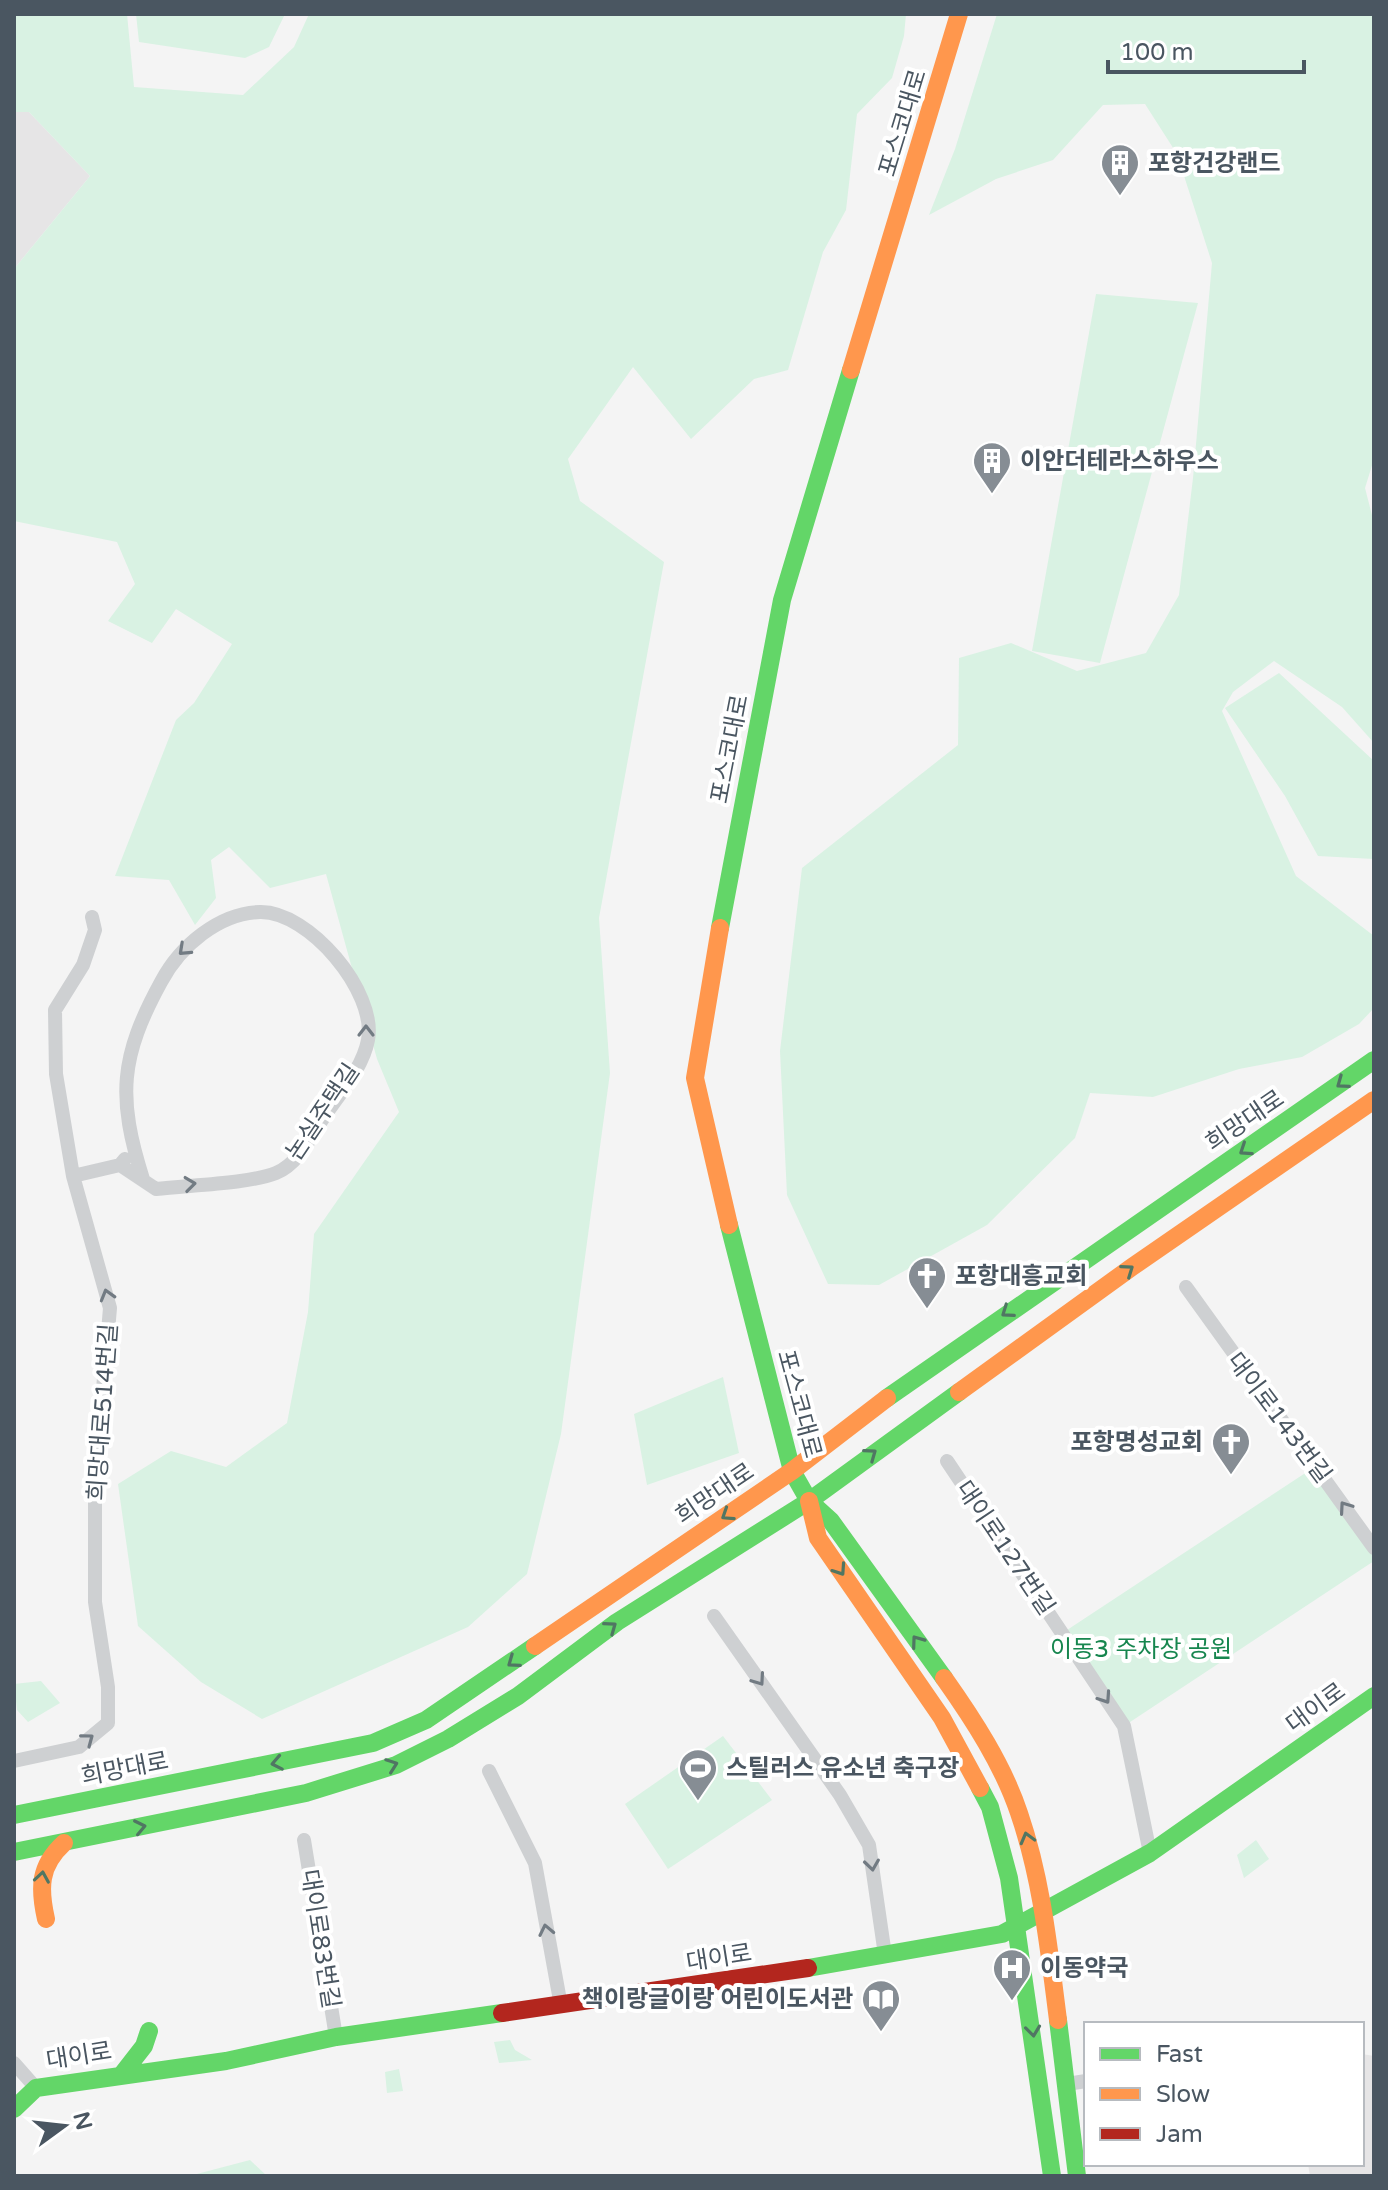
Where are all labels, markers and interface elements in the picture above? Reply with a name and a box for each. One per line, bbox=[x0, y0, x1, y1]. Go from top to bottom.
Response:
scale bar bbox=[1108, 24, 1304, 74]
text: 100 m bbox=[1120, 38, 1194, 67]
street label: 포스코대로 bbox=[873, 66, 933, 180]
building icon: 포항건강랜드 bbox=[1099, 142, 1141, 197]
place label: 포항건강랜드 bbox=[1148, 149, 1280, 178]
building icon: 이안더테라스하우스 bbox=[971, 440, 1013, 495]
place label: 이안더테라스하우스 bbox=[1020, 447, 1219, 476]
street label: 포스코대로 bbox=[705, 692, 755, 806]
one-way arrow bbox=[179, 941, 194, 955]
one-way arrow bbox=[357, 1024, 375, 1036]
street label: 논실주택길 bbox=[280, 1058, 366, 1166]
one-way arrow bbox=[1336, 1073, 1351, 1088]
street label: 희망대로 bbox=[1200, 1084, 1290, 1158]
one-way arrow bbox=[1240, 1140, 1254, 1155]
one-way arrow bbox=[184, 1176, 197, 1193]
church icon: 포항대흥교회 bbox=[906, 1255, 948, 1310]
place label: 포항대흥교회 bbox=[955, 1262, 1087, 1291]
one-way arrow bbox=[1120, 1265, 1134, 1280]
one-way arrow bbox=[99, 1289, 116, 1303]
one-way arrow bbox=[1002, 1302, 1016, 1317]
street label: 희망대로514번길 bbox=[82, 1322, 124, 1502]
street label: 포스코대로 bbox=[771, 1347, 827, 1461]
street label: 대이로143번길 bbox=[1221, 1347, 1337, 1489]
church icon: 포항명성교회 bbox=[1210, 1421, 1252, 1476]
place label: 포항명성교회 bbox=[1071, 1428, 1203, 1457]
one-way arrow bbox=[863, 1449, 877, 1464]
street label: 희망대로 bbox=[670, 1457, 760, 1531]
street label: 대이로127번길 bbox=[949, 1475, 1061, 1621]
one-way arrow bbox=[1340, 1501, 1355, 1515]
one-way arrow bbox=[722, 1505, 736, 1520]
one-way arrow bbox=[830, 1562, 845, 1576]
one-way arrow bbox=[602, 1622, 617, 1637]
one-way arrow bbox=[912, 1635, 927, 1649]
park label: 이동3 주차장 공원 bbox=[1050, 1635, 1232, 1664]
one-way arrow bbox=[507, 1652, 522, 1667]
one-way arrow bbox=[749, 1672, 764, 1686]
street label: 대이로 bbox=[1281, 1677, 1351, 1739]
one-way arrow bbox=[1095, 1690, 1110, 1704]
one-way arrow bbox=[79, 1734, 94, 1749]
street label: 희망대로 bbox=[79, 1746, 171, 1792]
sports icon: 스틸러스 유소년 축구장 bbox=[677, 1747, 719, 1802]
one-way arrow bbox=[270, 1753, 284, 1770]
place label: 스틸러스 유소년 축구장 bbox=[726, 1754, 959, 1783]
one-way arrow bbox=[384, 1758, 398, 1775]
one-way arrow bbox=[133, 1820, 147, 1837]
one-way arrow bbox=[1019, 1831, 1036, 1845]
one-way arrow bbox=[863, 1858, 880, 1872]
street label: 대이로83번길 bbox=[295, 1867, 345, 2011]
one-way arrow bbox=[33, 1871, 50, 1884]
one-way arrow bbox=[538, 1924, 555, 1937]
street label: 대이로 bbox=[684, 1938, 754, 1978]
hospital icon: 이동약국 bbox=[991, 1947, 1033, 2002]
place label: 이동약국 bbox=[1040, 1954, 1128, 1983]
library icon: 책이랑글이랑 어린이도서관 bbox=[860, 1978, 902, 2033]
place label: 책이랑글이랑 어린이도서관 bbox=[582, 1985, 853, 2014]
legend bbox=[1084, 2022, 1364, 2166]
one-way arrow bbox=[1024, 2025, 1041, 2038]
street label: 대이로 bbox=[44, 2036, 114, 2076]
text: Fast bbox=[1156, 2040, 1203, 2069]
text: Slow bbox=[1156, 2080, 1210, 2109]
north arrow bbox=[24, 2086, 104, 2166]
text: N bbox=[68, 2109, 97, 2133]
text: Jam bbox=[1156, 2120, 1203, 2149]

